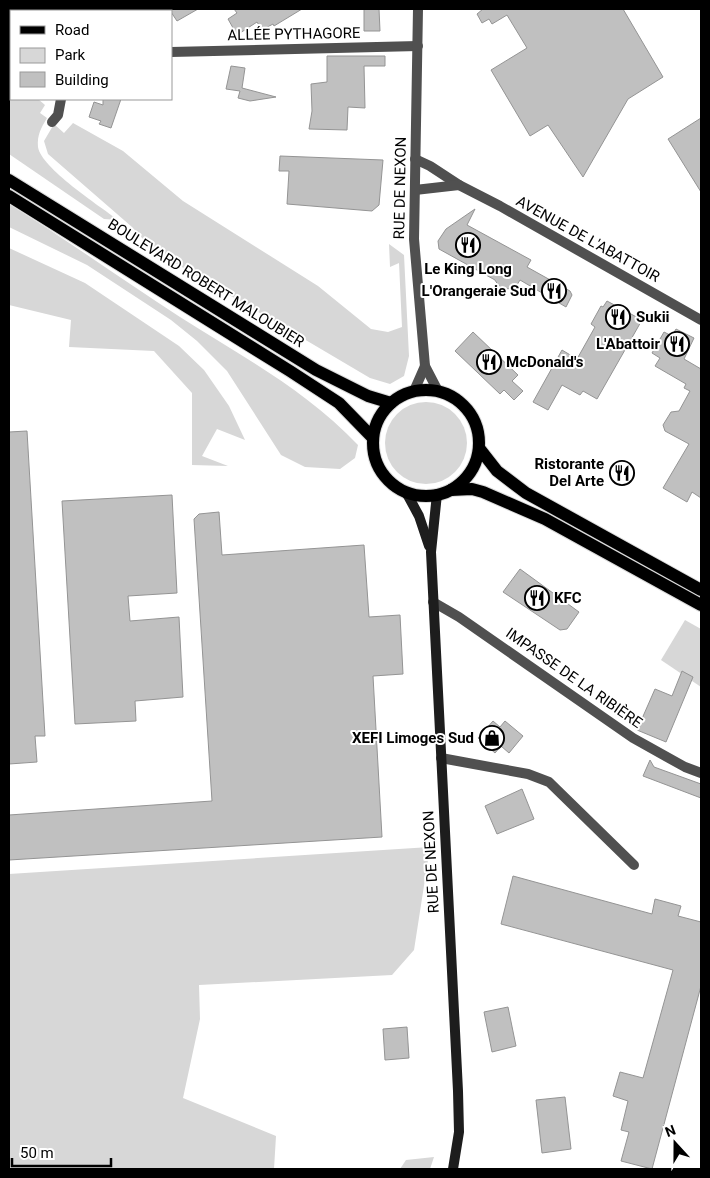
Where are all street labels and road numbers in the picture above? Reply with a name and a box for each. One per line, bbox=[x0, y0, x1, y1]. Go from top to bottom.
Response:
street label: ALLÉE PYTHAGORE bbox=[227, 24, 361, 44]
street label: RUE DE NEXON bbox=[390, 136, 410, 240]
street label: AVENUE DE L'ABATTOIR bbox=[513, 192, 663, 286]
street label: BOULEVARD ROBERT MALOUBIER bbox=[105, 215, 307, 351]
street label: IMPASSE DE LA RIBIÈRE bbox=[502, 624, 646, 732]
street label: RUE DE NEXON bbox=[419, 810, 443, 914]

